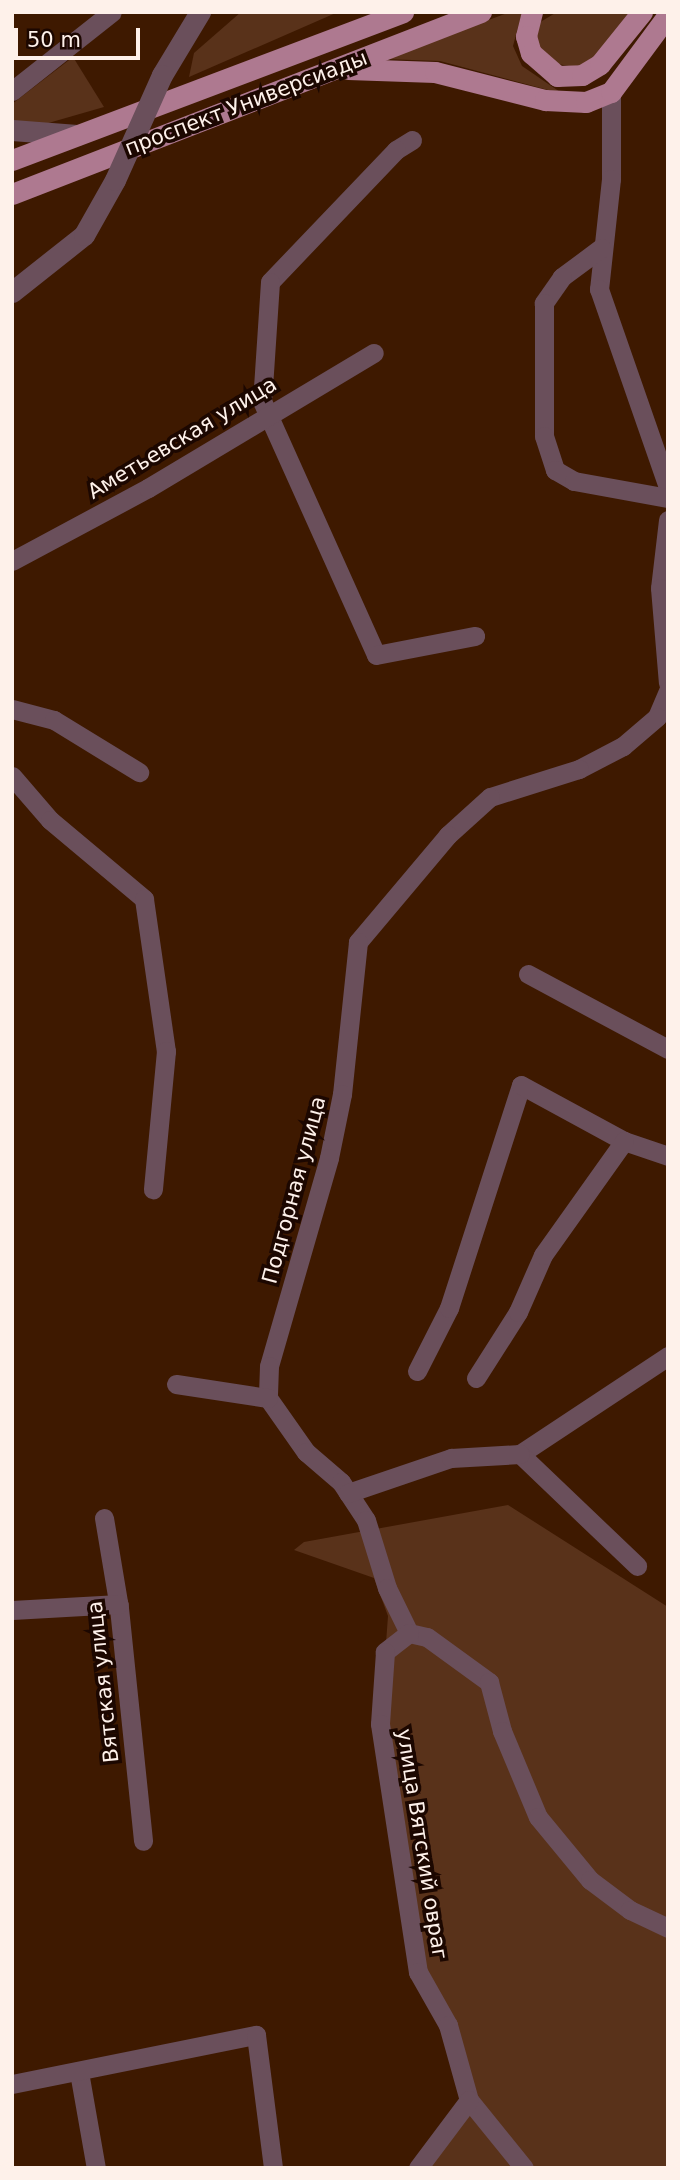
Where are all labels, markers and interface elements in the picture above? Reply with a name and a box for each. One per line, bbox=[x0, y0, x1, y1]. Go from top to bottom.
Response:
scale bar bbox=[18, 14, 144, 58]
text: 50 m bbox=[27, 28, 81, 52]
street label: проспект Универсиады bbox=[121, 45, 371, 161]
street label: Аметьевская улица bbox=[83, 372, 281, 504]
street label: Подгорная улица bbox=[257, 1094, 331, 1286]
street label: Вятская улица bbox=[82, 1600, 124, 1764]
street label: улица Вятский овраг bbox=[391, 1727, 453, 1961]

